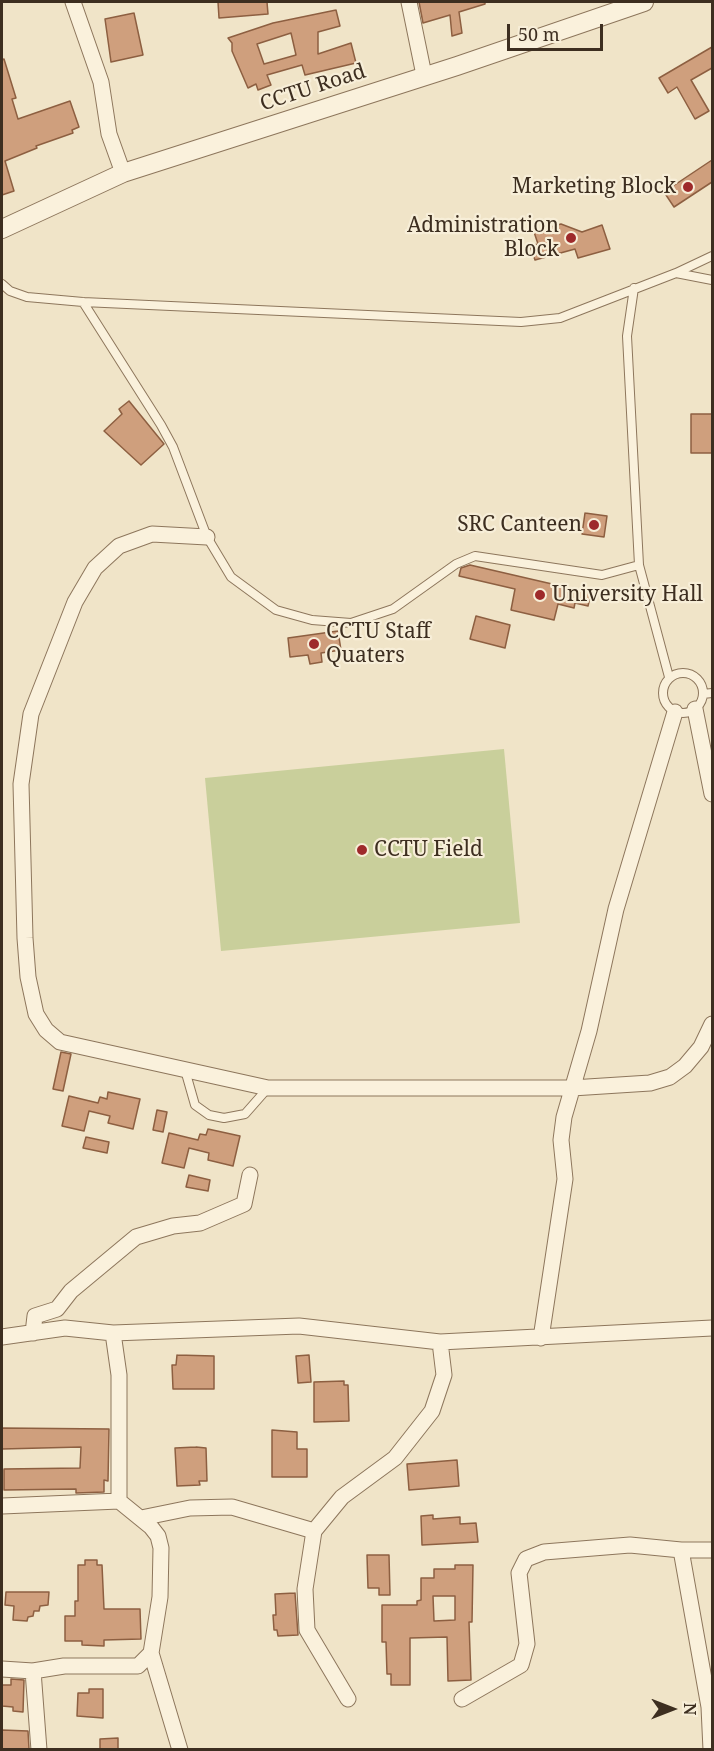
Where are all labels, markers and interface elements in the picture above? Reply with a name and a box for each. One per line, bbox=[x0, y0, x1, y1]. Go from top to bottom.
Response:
scale bar bbox=[510, 12, 606, 50]
text: 50 m bbox=[518, 22, 560, 46]
street label: CCTU Road bbox=[257, 59, 369, 117]
place label: Marketing Block bbox=[512, 174, 676, 200]
marker: Marketing Block bbox=[681, 180, 695, 194]
place label: Administration Block bbox=[407, 213, 559, 263]
marker: Administration Block bbox=[564, 231, 578, 245]
place label: SRC Canteen bbox=[457, 512, 582, 538]
marker: SRC Canteen bbox=[587, 518, 601, 532]
place label: University Hall bbox=[552, 582, 703, 608]
marker: University Hall bbox=[533, 588, 547, 602]
place label: CCTU Staff Quaters bbox=[326, 619, 431, 669]
marker: CCTU Staff Quaters bbox=[307, 637, 321, 651]
place label: CCTU Field bbox=[374, 837, 483, 863]
marker: CCTU Field bbox=[355, 843, 369, 857]
north arrow bbox=[642, 1679, 702, 1739]
text: N bbox=[679, 1703, 701, 1715]

